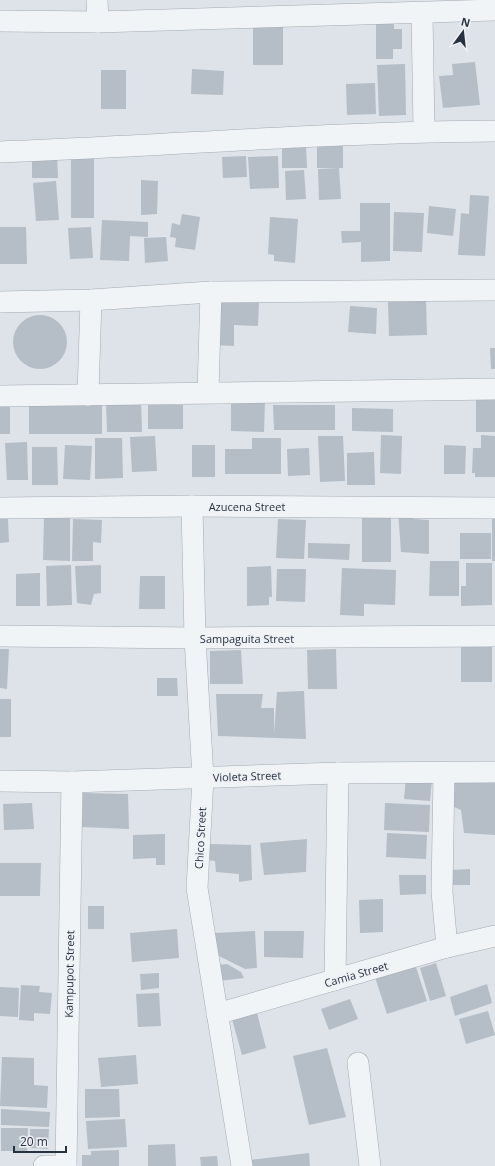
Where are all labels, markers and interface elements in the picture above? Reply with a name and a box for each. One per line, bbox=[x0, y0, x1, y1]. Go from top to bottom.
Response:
north arrow bbox=[443, 12, 483, 52]
text: N bbox=[459, 13, 472, 30]
street label: Azucena Street bbox=[209, 499, 285, 514]
street label: Sampaguita Street bbox=[200, 631, 294, 646]
street label: Violeta Street bbox=[212, 767, 282, 785]
street label: Chico Street bbox=[191, 807, 209, 869]
street label: Kampupot Street bbox=[61, 930, 77, 1018]
street label: Camia Street bbox=[322, 958, 390, 990]
scale bar bbox=[14, 1128, 66, 1154]
text: 20 m bbox=[20, 1133, 48, 1150]

